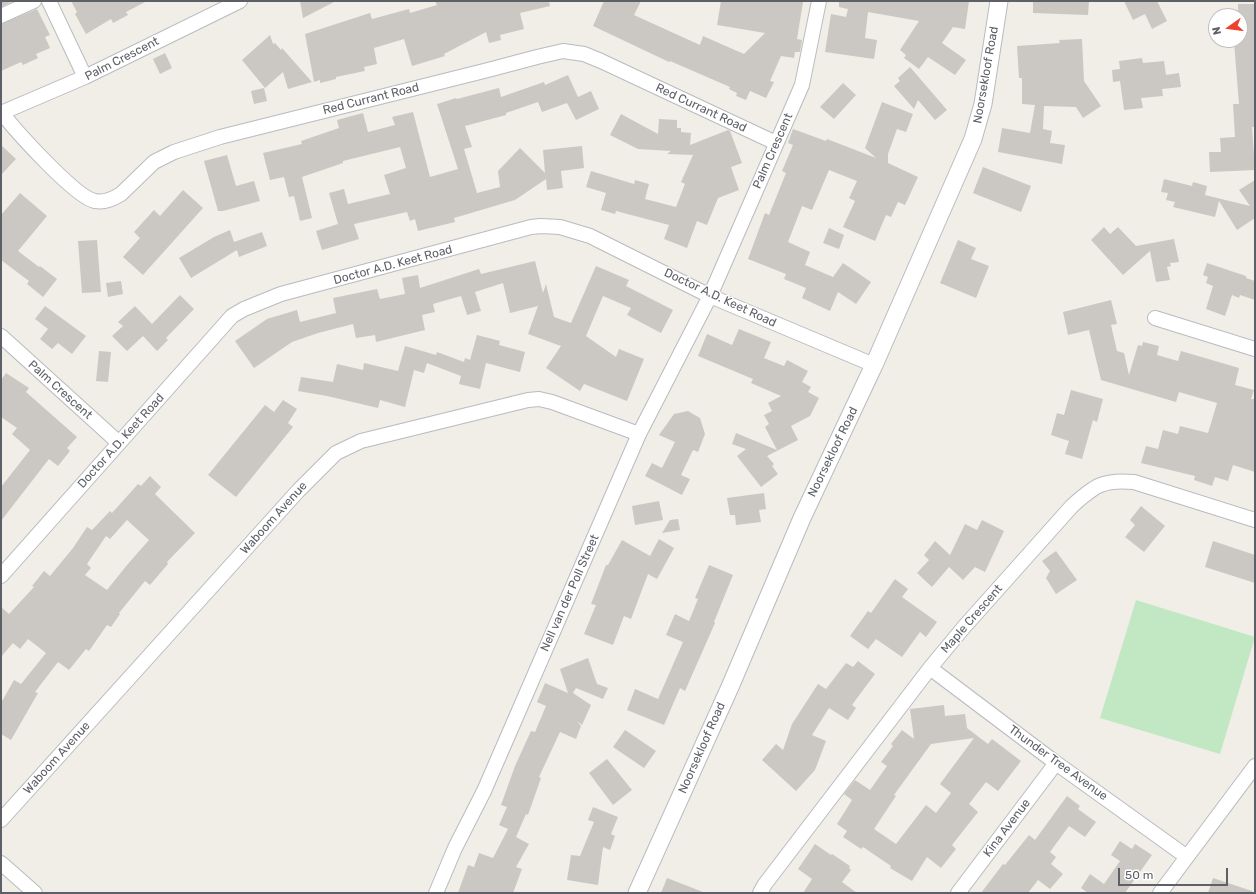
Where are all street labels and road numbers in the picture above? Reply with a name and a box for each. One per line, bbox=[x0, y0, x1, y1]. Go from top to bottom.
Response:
street label: Noorsekloof Road bbox=[970, 25, 1002, 125]
street label: Palm Crescent bbox=[83, 34, 161, 84]
street label: Red Currant Road bbox=[321, 80, 421, 118]
street label: Red Currant Road bbox=[653, 81, 749, 135]
street label: Palm Crescent bbox=[750, 111, 796, 191]
street label: Doctor A.D. Keet Road bbox=[332, 242, 454, 288]
street label: Doctor A.D. Keet Road bbox=[662, 266, 778, 330]
street label: Palm Crescent bbox=[25, 357, 95, 423]
street label: Doctor A.D. Keet Road bbox=[75, 391, 167, 491]
street label: Noorsekloof Road bbox=[805, 405, 861, 499]
street label: Waboom Avenue bbox=[238, 479, 310, 557]
street label: Nell van der Poll Street bbox=[538, 532, 602, 654]
street label: Maple Crescent bbox=[938, 582, 1006, 656]
street label: Noorsekloof Road bbox=[675, 700, 729, 796]
street label: Waboom Avenue bbox=[21, 719, 93, 797]
street label: Thunder Tree Avenue bbox=[1006, 722, 1110, 804]
street label: Kina Avenue bbox=[980, 796, 1034, 860]

